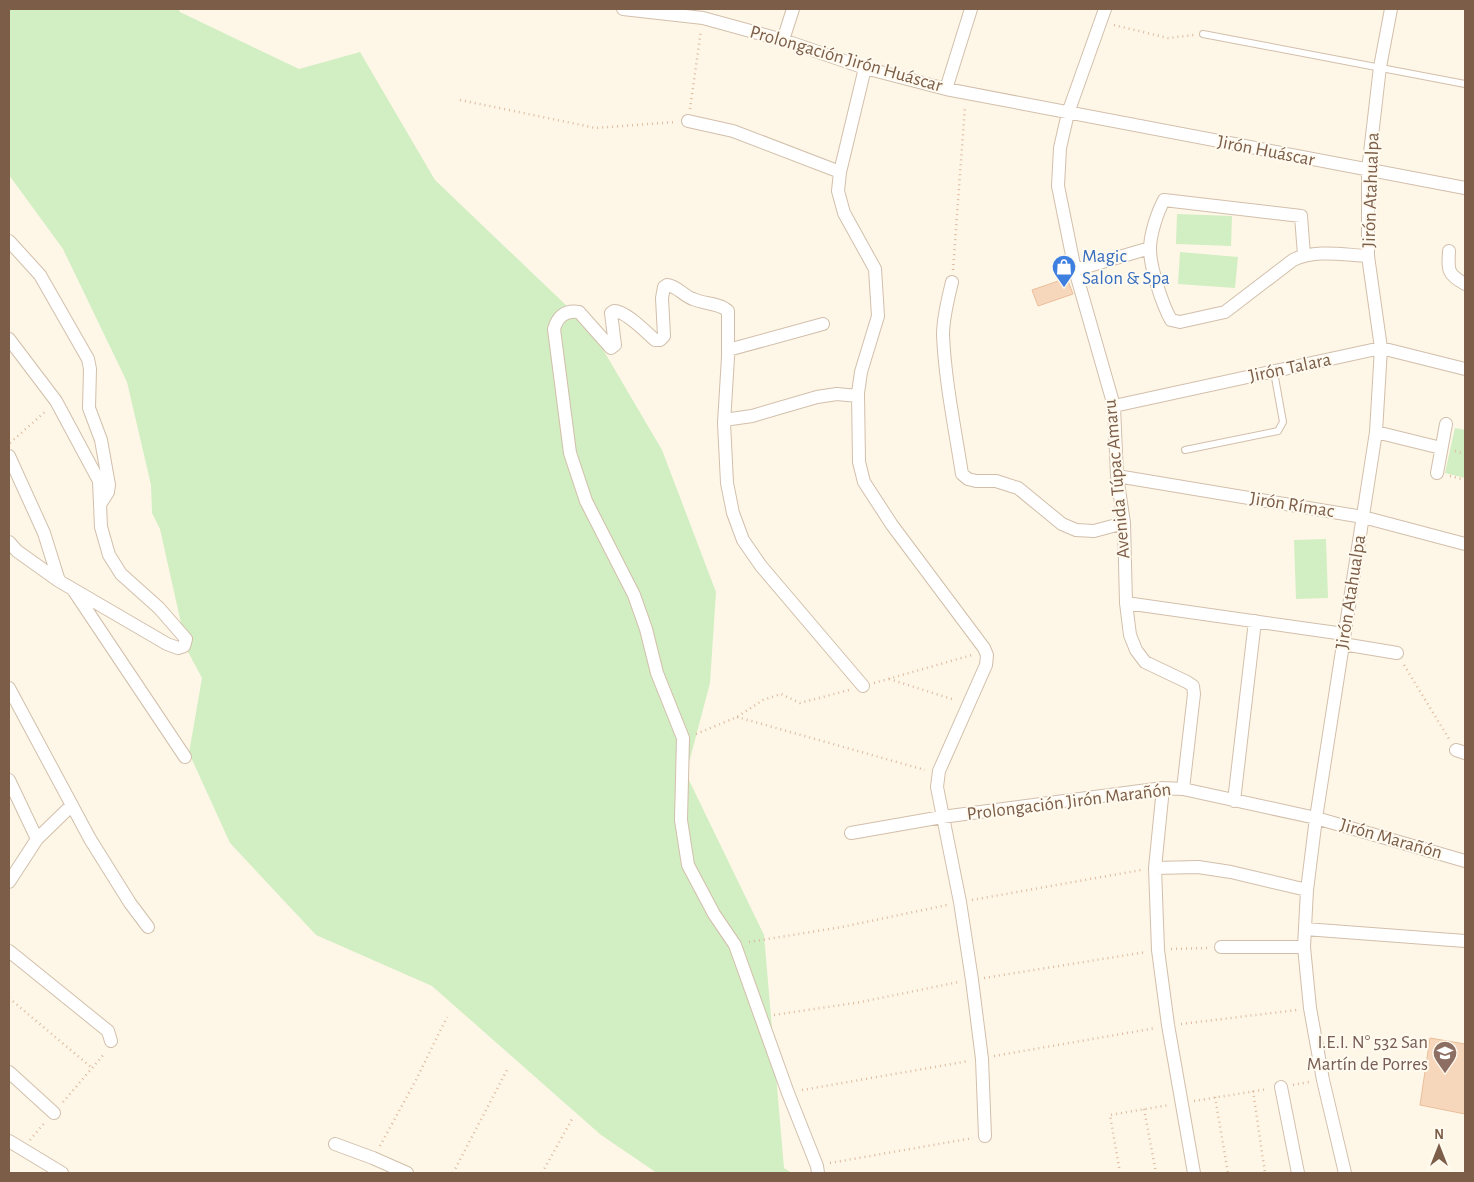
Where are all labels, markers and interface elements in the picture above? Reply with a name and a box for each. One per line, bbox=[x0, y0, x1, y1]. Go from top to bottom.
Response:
street label: Prolongación Jirón Huáscar bbox=[748, 22, 944, 96]
street label: Jirón Huáscar bbox=[1216, 132, 1316, 170]
street label: Jirón Atahualpa bbox=[1359, 132, 1383, 248]
place label: Magic Salon & Spa bbox=[1082, 247, 1170, 288]
shop icon: Magic Salon & Spa bbox=[1051, 254, 1077, 288]
street label: Jirón Talara bbox=[1247, 350, 1333, 386]
street label: Avenida Túpac Amaru bbox=[1101, 398, 1133, 560]
street label: Jirón Rímac bbox=[1248, 489, 1336, 521]
street label: Jirón Atahualpa bbox=[1333, 533, 1369, 651]
street label: Prolongación Jirón Marañón bbox=[966, 780, 1172, 824]
street label: Jirón Marañón bbox=[1338, 815, 1444, 863]
place label: I.E.I. N° 532 San Martín de Porres bbox=[1307, 1033, 1428, 1074]
school or university icon: I.E.I. N° 532 San Martín de Porres bbox=[1432, 1040, 1458, 1074]
north arrow bbox=[1414, 1122, 1464, 1172]
text: N bbox=[1434, 1128, 1444, 1142]

